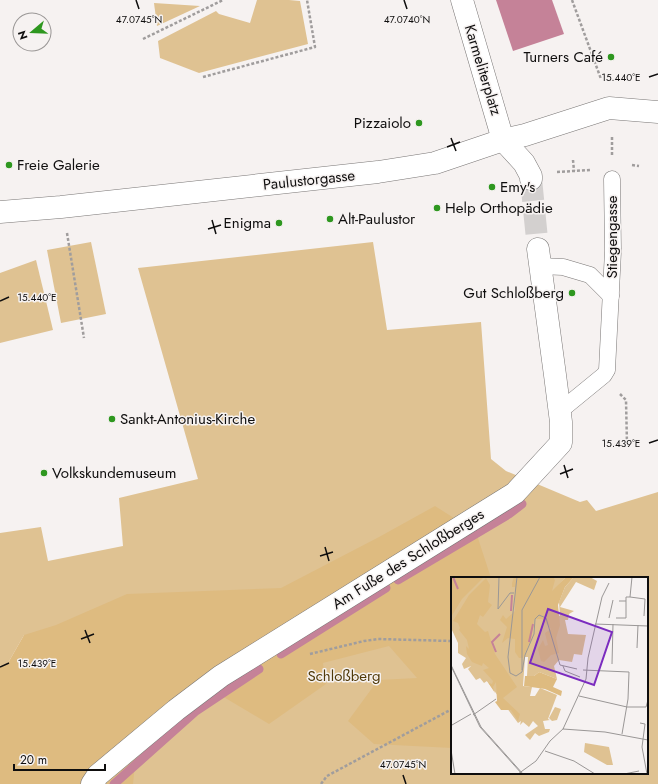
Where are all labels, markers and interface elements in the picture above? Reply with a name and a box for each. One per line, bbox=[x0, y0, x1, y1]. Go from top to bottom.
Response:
north arrow bbox=[12, 12, 52, 52]
text: 47.0745°N bbox=[116, 12, 162, 27]
text: 47.0740°N bbox=[384, 12, 430, 27]
street label: Karmeliterplatz bbox=[459, 22, 507, 118]
text: N bbox=[14, 29, 32, 42]
place label: Turners Café bbox=[523, 46, 603, 68]
marker: Turners Café bbox=[606, 52, 616, 62]
text: 15.440°E bbox=[601, 70, 641, 85]
place label: Pizzaiolo bbox=[354, 112, 411, 134]
marker: Pizzaiolo bbox=[414, 118, 424, 128]
place label: Freie Galerie bbox=[17, 154, 100, 176]
marker: Freie Galerie bbox=[4, 160, 14, 170]
street label: Paulustorgasse bbox=[262, 164, 356, 196]
place label: Emy's bbox=[500, 176, 535, 198]
marker: Emy's bbox=[487, 182, 497, 192]
street label: Stiegengasse bbox=[601, 195, 623, 279]
place label: Help Orthopädie bbox=[445, 197, 553, 219]
marker: Help Orthopädie bbox=[432, 203, 442, 213]
place label: Alt-Paulustor bbox=[338, 208, 416, 230]
place label: Enigma bbox=[224, 212, 271, 234]
marker: Alt-Paulustor bbox=[325, 214, 335, 224]
marker: Enigma bbox=[274, 218, 284, 228]
place label: Gut Schloßberg bbox=[463, 282, 564, 304]
marker: Gut Schloßberg bbox=[567, 288, 577, 298]
text: 15.440°E bbox=[17, 290, 57, 305]
place label: Sankt-Antonius-Kirche bbox=[120, 408, 255, 430]
marker: Sankt-Antonius-Kirche bbox=[107, 414, 117, 424]
text: 15.439°E bbox=[602, 436, 640, 451]
place label: Volkskundemuseum bbox=[52, 462, 176, 484]
marker: Volkskundemuseum bbox=[39, 468, 49, 478]
street label: Am Fuße des Schloßberges bbox=[328, 503, 488, 615]
inset map bbox=[451, 577, 648, 774]
text: 15.439°E bbox=[18, 656, 56, 671]
park label: Schloßberg bbox=[307, 665, 381, 687]
scale bar bbox=[14, 746, 105, 772]
text: 20 m bbox=[20, 751, 47, 769]
text: 47.0745°N bbox=[380, 757, 426, 772]

